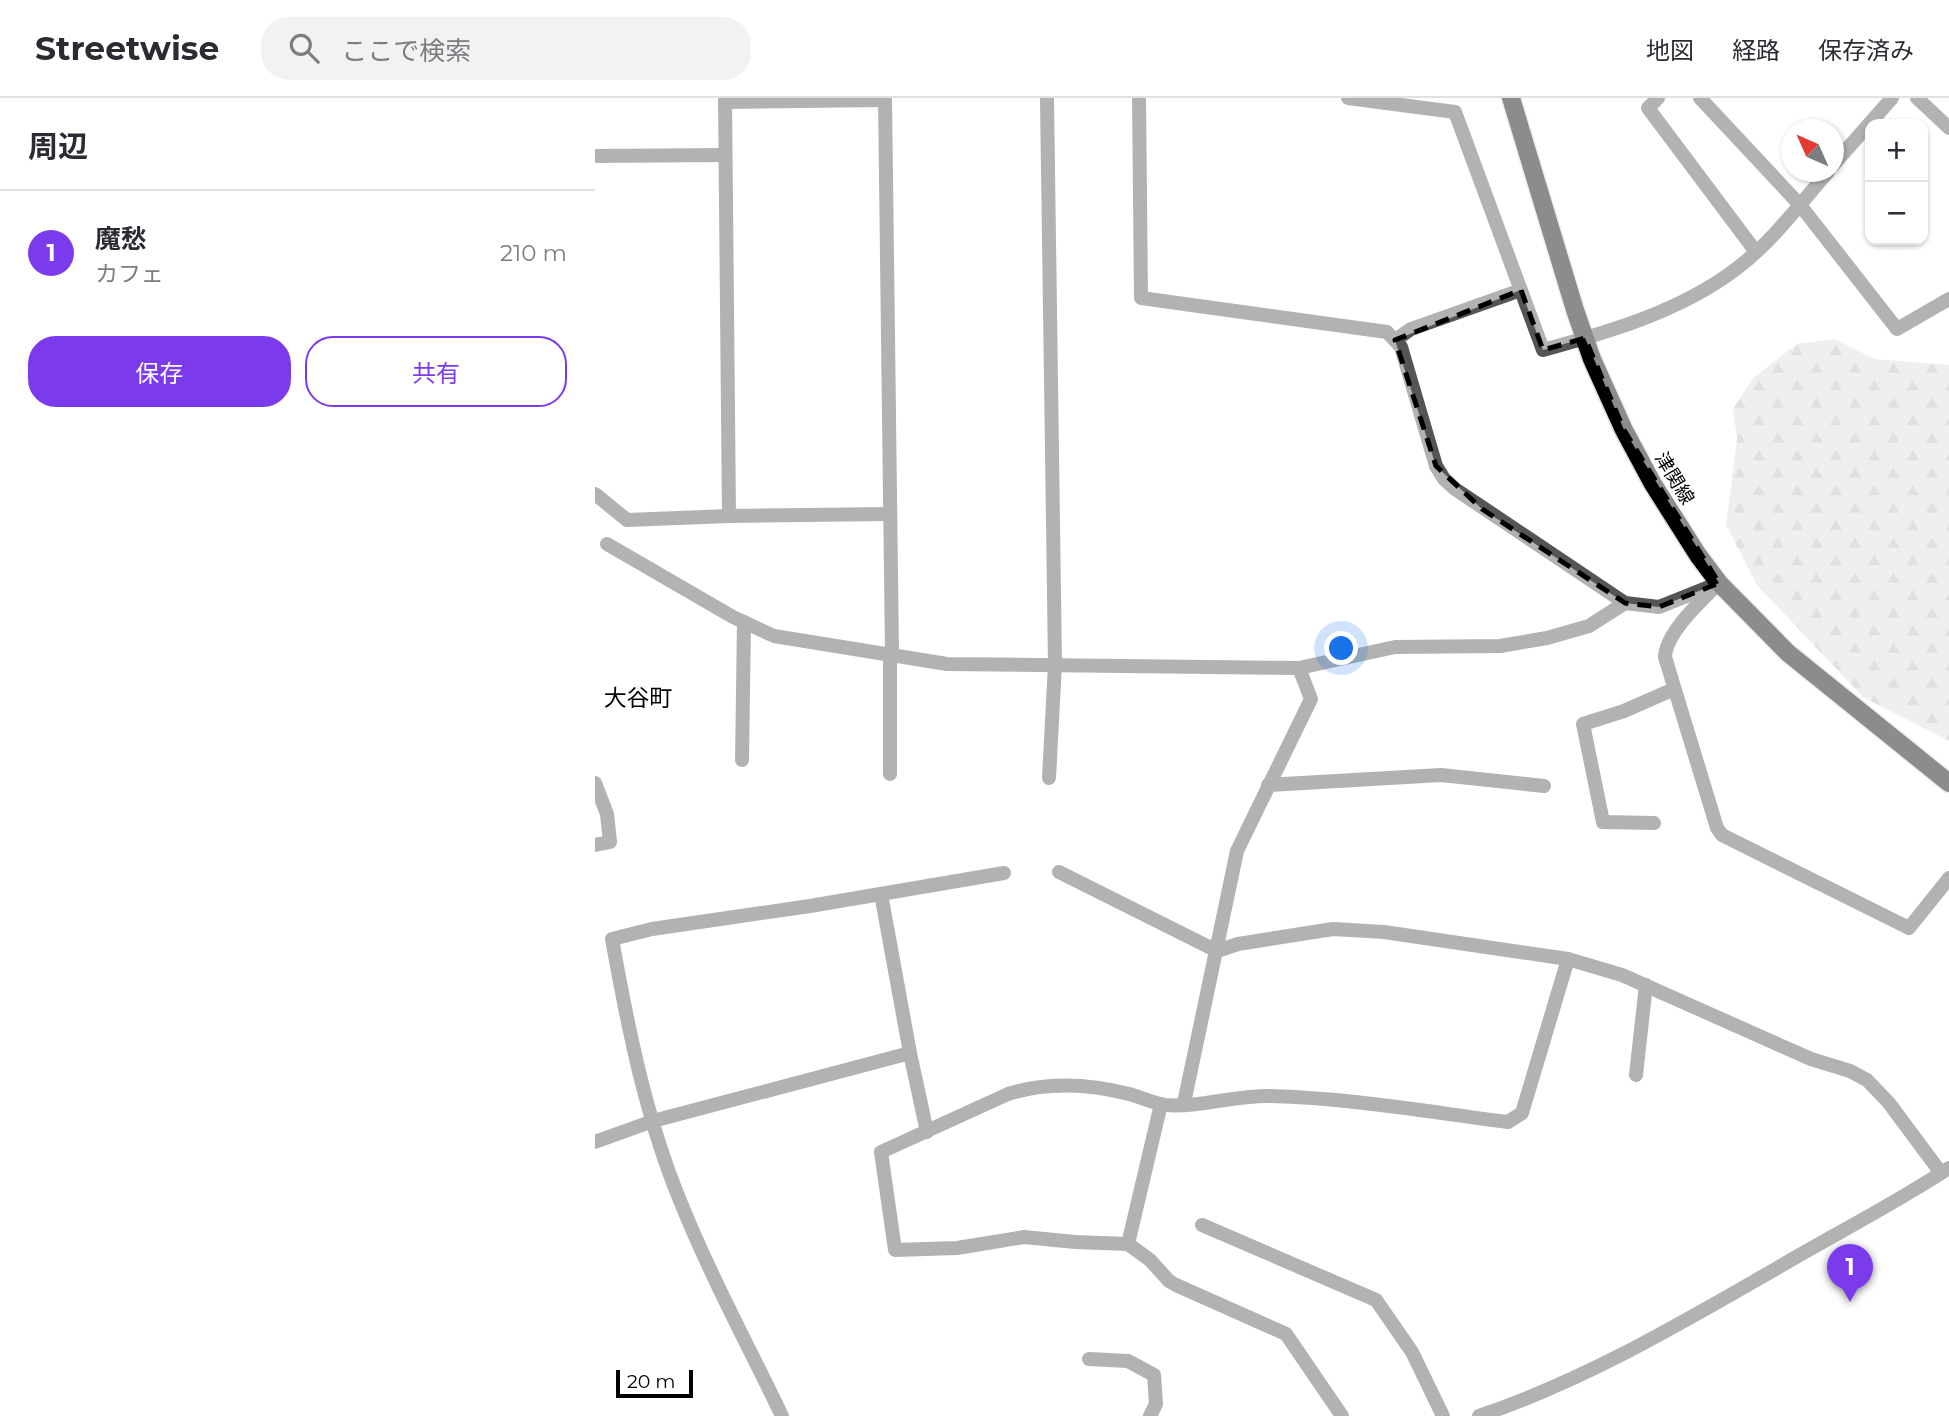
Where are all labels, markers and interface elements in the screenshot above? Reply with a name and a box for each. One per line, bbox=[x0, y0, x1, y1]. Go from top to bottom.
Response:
search box bbox=[261, 17, 751, 80]
text: Streetwise bbox=[35, 28, 219, 68]
icon: search bbox=[285, 29, 323, 67]
text: ここで検索 bbox=[341, 35, 471, 67]
text: 地図 bbox=[1646, 36, 1694, 65]
text: 経路 bbox=[1732, 36, 1780, 65]
text: 保存済み bbox=[1818, 36, 1914, 65]
north arrow bbox=[1781, 119, 1844, 182]
map controls bbox=[1865, 119, 1928, 245]
button: + bbox=[1865, 119, 1928, 182]
text: 周辺 bbox=[28, 128, 88, 165]
button: − bbox=[1865, 182, 1928, 245]
text: 魔愁 bbox=[95, 223, 147, 255]
text: 1 bbox=[46, 239, 56, 267]
text: 210 m bbox=[500, 239, 567, 267]
text: カフェ bbox=[95, 260, 164, 288]
button: 保存 bbox=[28, 336, 291, 407]
button: 共有 bbox=[305, 336, 567, 407]
street label: 津関線 bbox=[1650, 448, 1699, 509]
your location bbox=[1324, 631, 1358, 665]
district label: 大谷町 bbox=[604, 684, 673, 712]
pin: 1 bbox=[1827, 1244, 1873, 1302]
scale bar bbox=[616, 1367, 693, 1399]
text: 20 m bbox=[627, 1370, 675, 1393]

